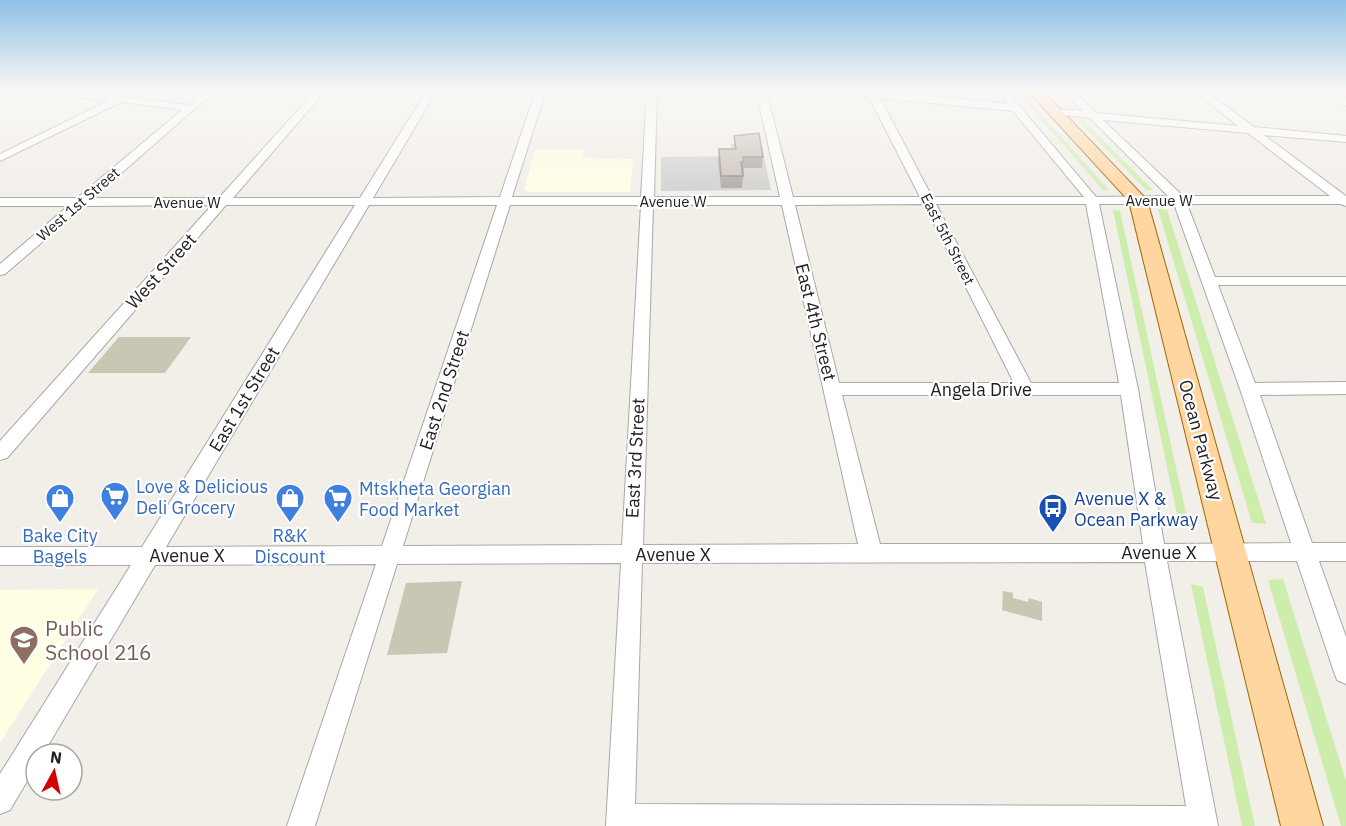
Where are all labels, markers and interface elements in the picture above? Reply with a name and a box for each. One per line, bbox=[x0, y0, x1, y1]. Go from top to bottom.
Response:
street label: West 1st Street bbox=[33, 163, 123, 245]
street label: East 5th Street bbox=[917, 190, 979, 288]
street label: Avenue W bbox=[1126, 191, 1193, 210]
street label: Avenue W bbox=[640, 192, 707, 211]
street label: Avenue W bbox=[154, 193, 221, 212]
street label: West Street bbox=[121, 228, 201, 314]
street label: East 4th Street bbox=[790, 261, 842, 383]
street label: East 2nd Street bbox=[414, 327, 474, 453]
street label: East 1st Street bbox=[204, 342, 284, 456]
street label: Ocean Parkway bbox=[1174, 377, 1228, 503]
street label: Angela Drive bbox=[930, 378, 1032, 401]
street label: East 3rd Street bbox=[620, 397, 650, 519]
place label: Love & Delicious Deli Grocery bbox=[136, 475, 268, 519]
place label: Mtskheta Georgian Food Market bbox=[359, 477, 511, 521]
supermarket icon: Love & Delicious Deli Grocery bbox=[99, 480, 131, 522]
shop icon: Bake City Bagels bbox=[44, 482, 76, 524]
shop icon: R&K Discount bbox=[274, 482, 306, 524]
supermarket icon: Mtskheta Georgian Food Market bbox=[322, 482, 354, 524]
place label: Avenue X & Ocean Parkway bbox=[1074, 487, 1198, 531]
bus stop icon: Avenue X & Ocean Parkway bbox=[1037, 492, 1069, 534]
place label: Bake City Bagels bbox=[22, 524, 98, 568]
place label: R&K Discount bbox=[254, 524, 326, 568]
street label: Avenue X bbox=[1121, 541, 1197, 564]
street label: Avenue X bbox=[635, 543, 711, 566]
street label: Avenue X bbox=[149, 544, 225, 567]
place label: Public School 216 bbox=[45, 614, 152, 666]
school or university icon: Public School 216 bbox=[8, 624, 40, 666]
north arrow bbox=[24, 742, 84, 802]
text: N bbox=[49, 746, 63, 768]

